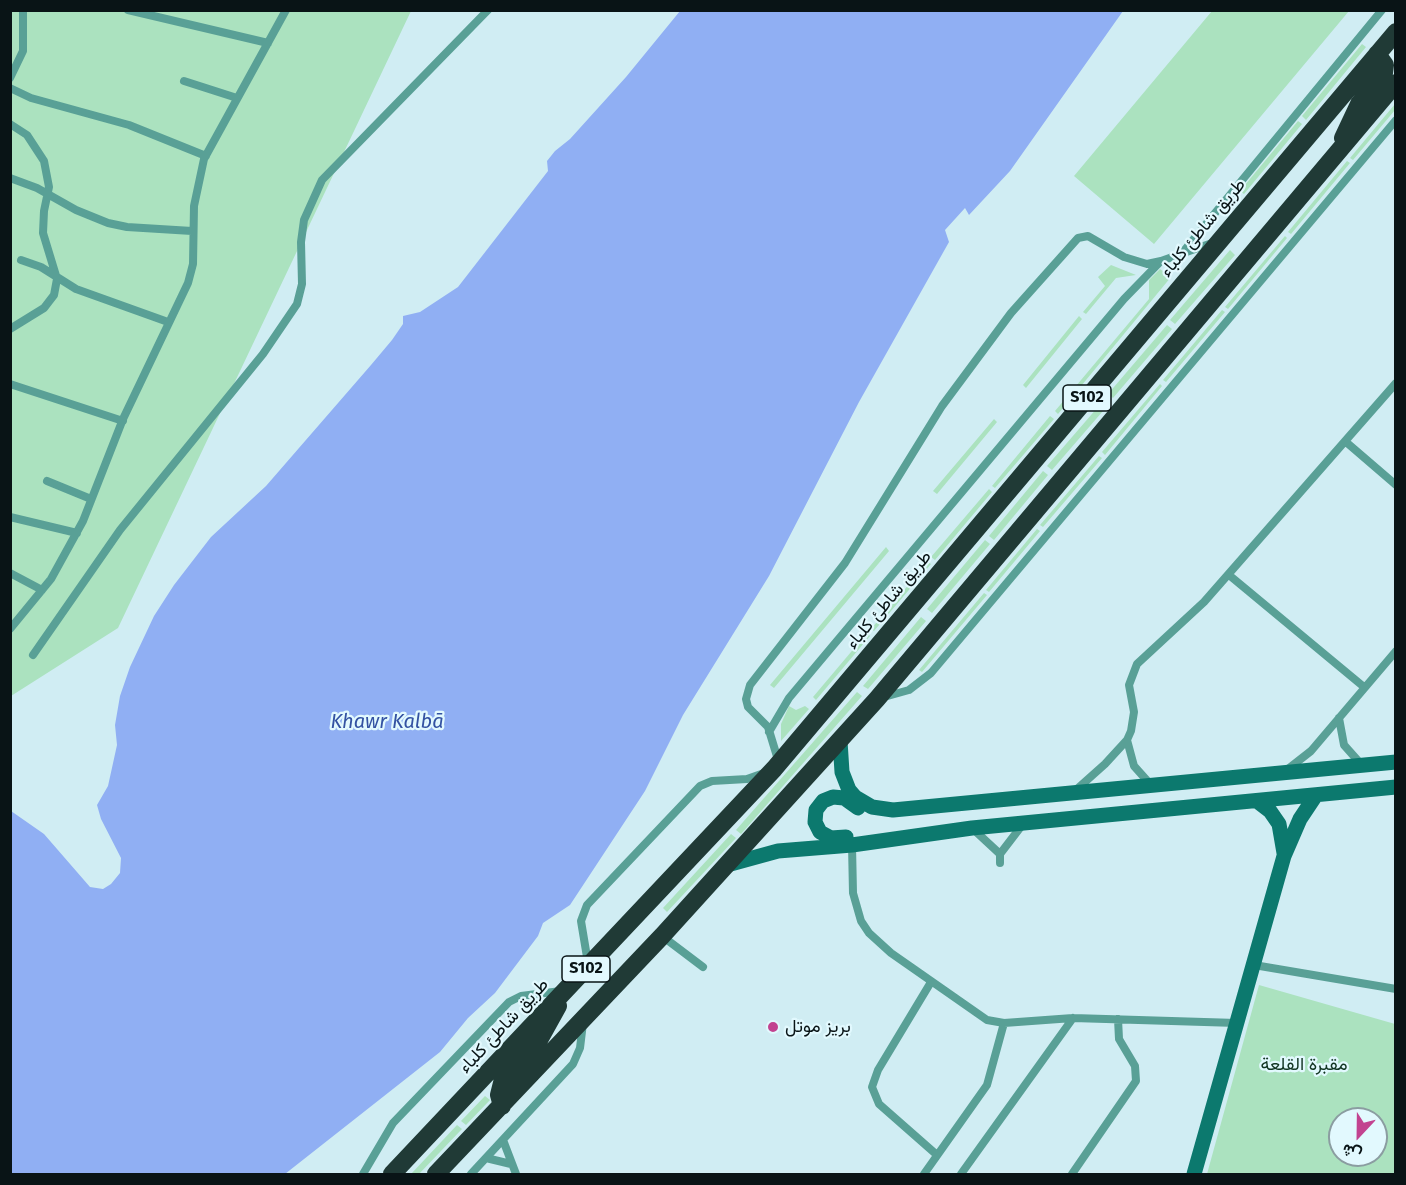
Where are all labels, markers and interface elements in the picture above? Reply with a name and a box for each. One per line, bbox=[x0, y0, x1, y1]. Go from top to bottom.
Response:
street label: طريق شاطئ كلباء bbox=[1156, 174, 1250, 282]
road number: S102 bbox=[1063, 385, 1111, 411]
street label: طريق شاطئ كلباء bbox=[842, 546, 936, 654]
water label: Khawr Kalbā bbox=[330, 710, 444, 734]
road number: S102 bbox=[562, 956, 610, 982]
street label: طريق شاطئ كلباء bbox=[455, 974, 553, 1078]
place label: بريز موتل bbox=[785, 1016, 851, 1038]
marker: بريز موتل bbox=[766, 1020, 780, 1034]
park label: مقبرة القلعة bbox=[1260, 1054, 1348, 1076]
north arrow bbox=[1328, 1107, 1388, 1167]
text: ش bbox=[1339, 1140, 1364, 1165]

